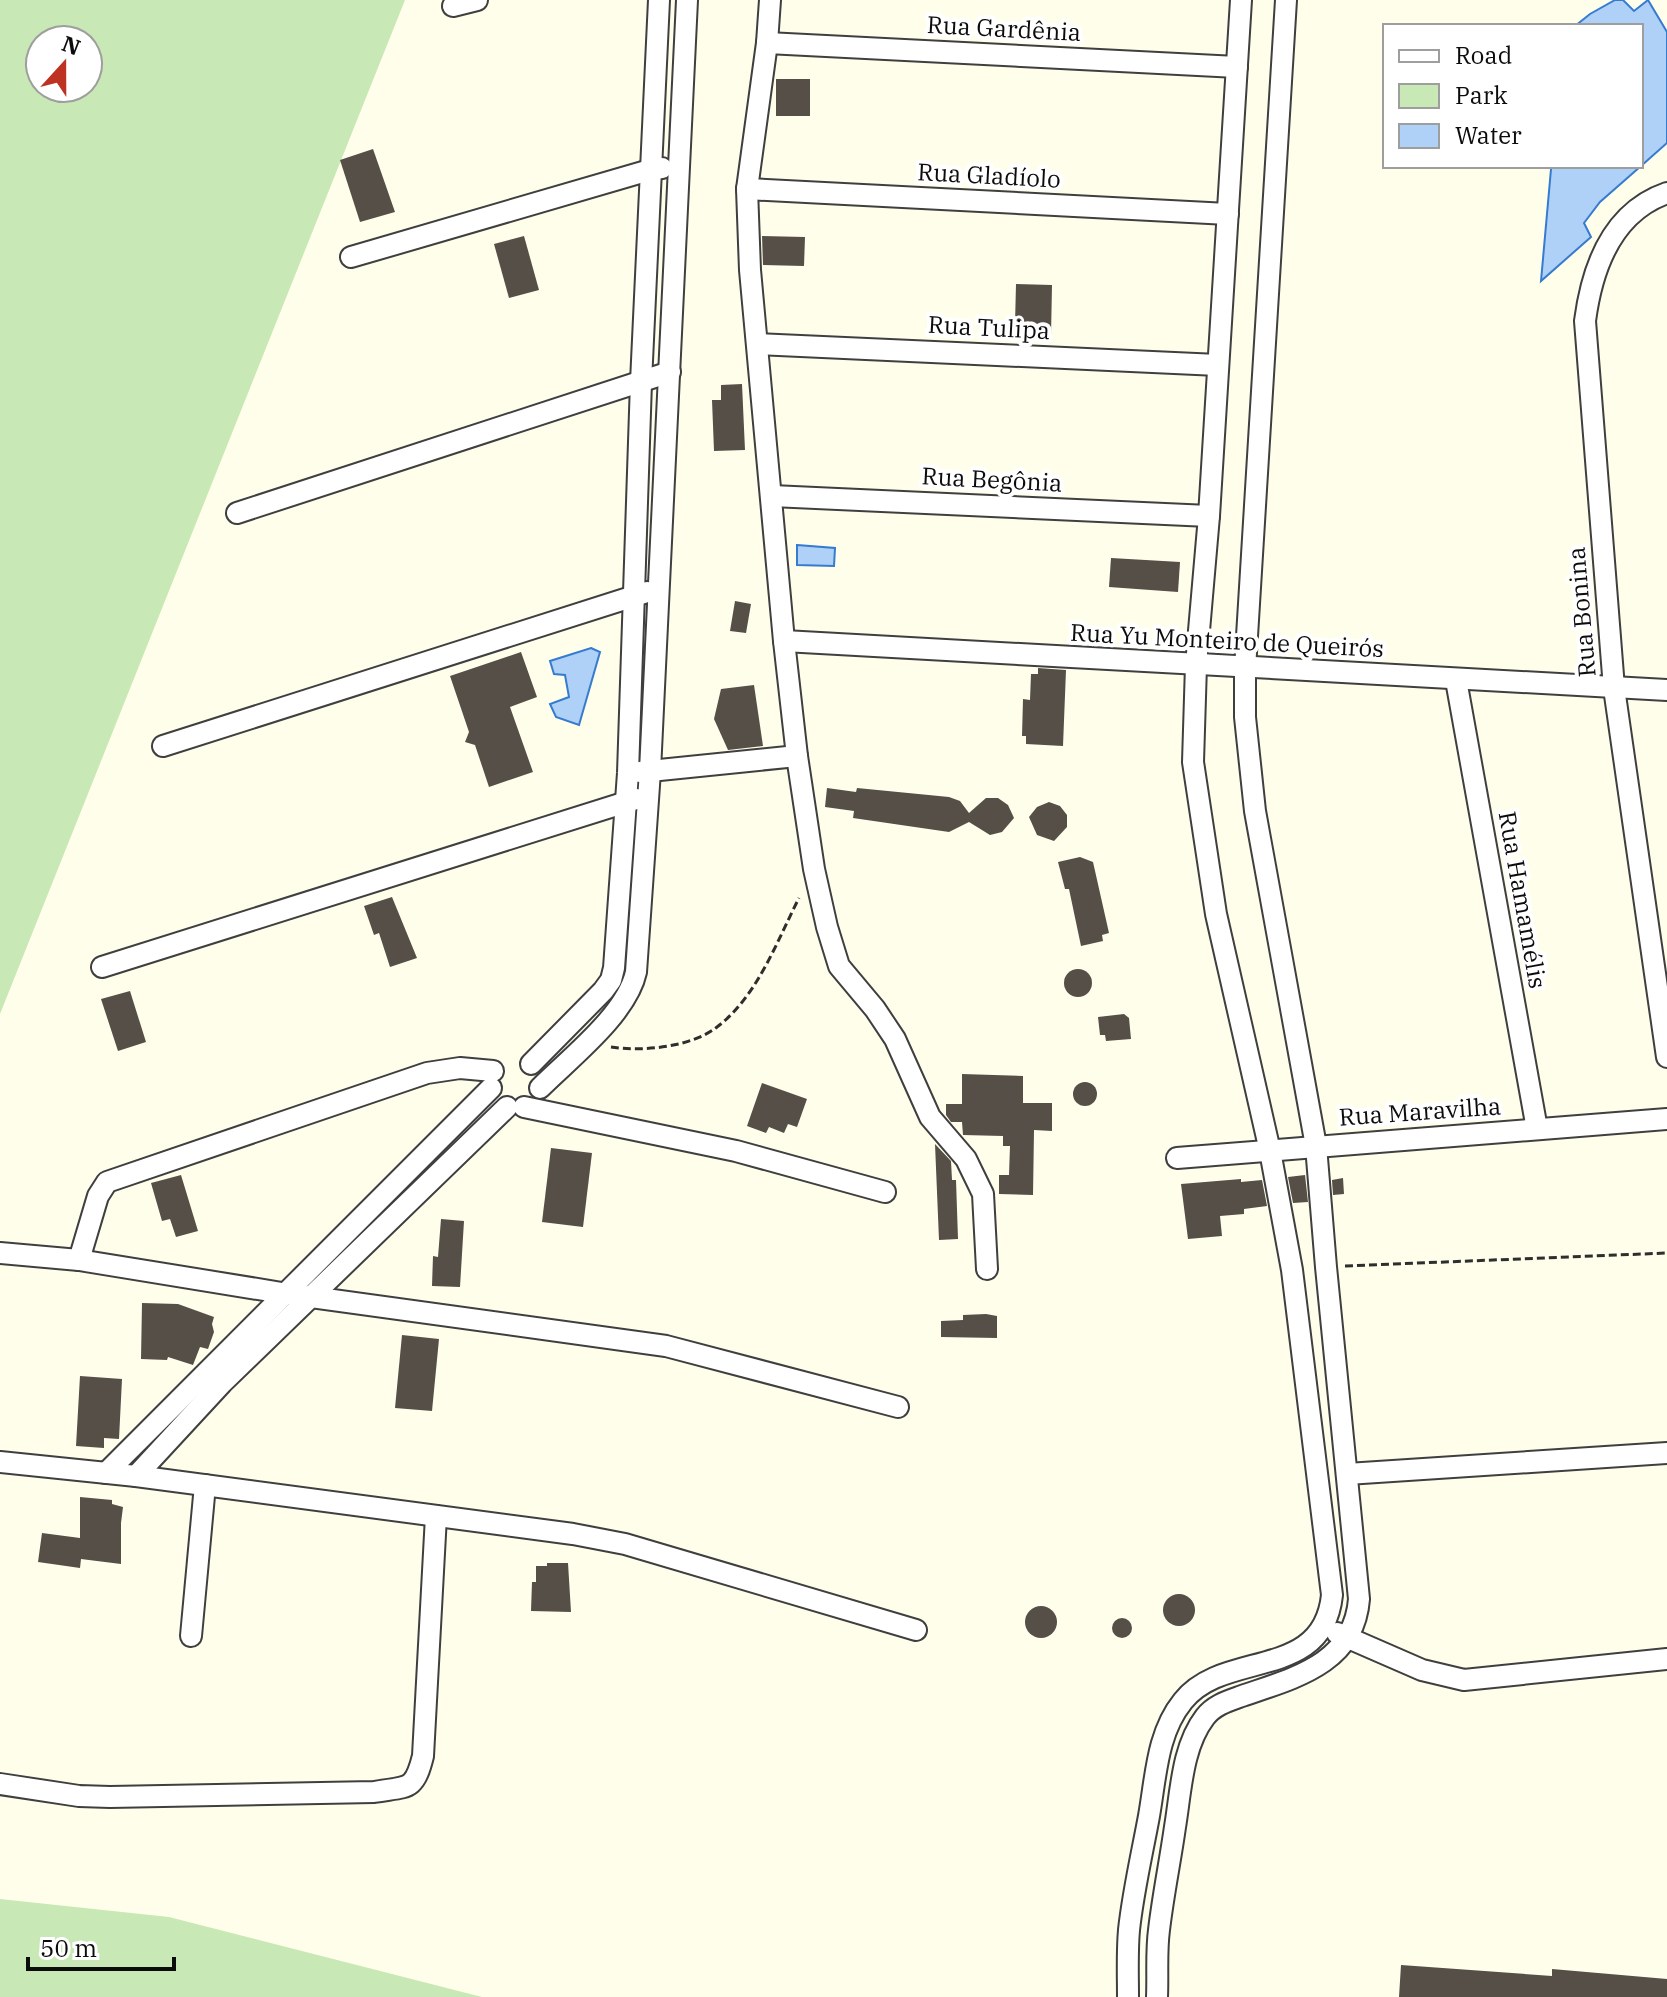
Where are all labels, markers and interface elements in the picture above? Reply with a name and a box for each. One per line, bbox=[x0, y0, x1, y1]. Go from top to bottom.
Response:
street label: Rua Gardênia bbox=[926, 8, 1082, 48]
north arrow bbox=[24, 24, 104, 104]
legend bbox=[1383, 24, 1643, 168]
text: N bbox=[58, 28, 85, 62]
text: Road bbox=[1455, 39, 1512, 71]
text: Park bbox=[1455, 79, 1507, 111]
text: Water bbox=[1455, 119, 1522, 151]
street label: Rua Gladíolo bbox=[917, 155, 1062, 195]
street label: Rua Tulipa bbox=[927, 308, 1051, 346]
street label: Rua Begônia bbox=[921, 459, 1063, 499]
street label: Rua Bonina bbox=[1559, 546, 1603, 678]
street label: Rua Yu Monteiro de Queirós bbox=[1069, 616, 1385, 664]
street label: Rua Hamamélis bbox=[1492, 809, 1554, 991]
street label: Rua Maravilha bbox=[1338, 1089, 1502, 1133]
scale bar bbox=[28, 1921, 174, 1971]
text: 50 m bbox=[40, 1932, 97, 1964]

